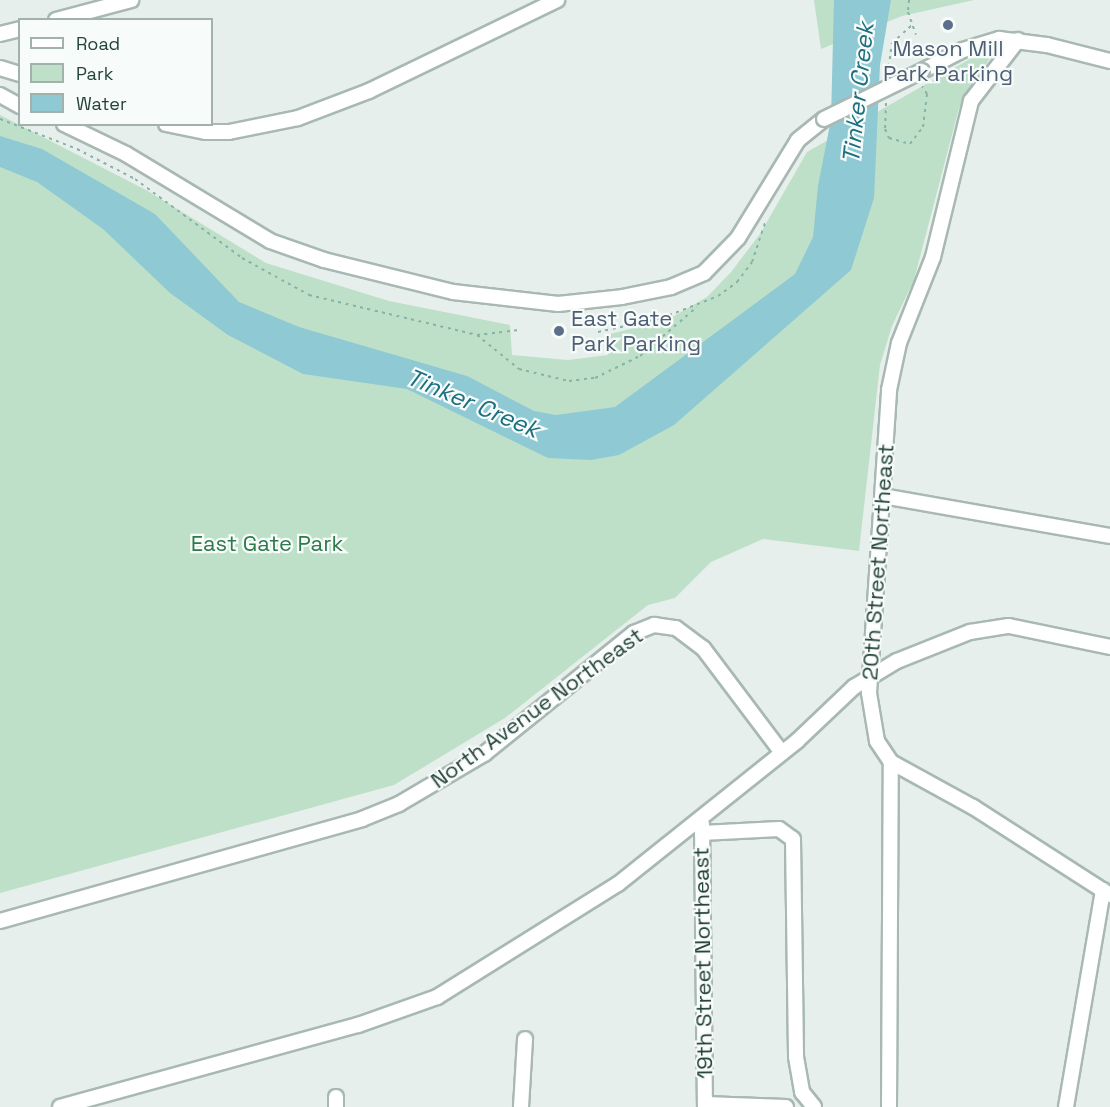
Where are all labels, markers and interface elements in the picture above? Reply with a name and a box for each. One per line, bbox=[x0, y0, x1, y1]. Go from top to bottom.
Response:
legend bbox=[18, 18, 213, 126]
marker: Mason Mill Park Parking bbox=[941, 18, 955, 32]
water label: Tinker Creek bbox=[836, 21, 880, 165]
text: Road bbox=[76, 32, 120, 55]
place label: Mason Mill Park Parking bbox=[883, 35, 1013, 86]
text: Park bbox=[76, 62, 113, 85]
text: Water bbox=[76, 92, 127, 115]
place label: East Gate Park Parking bbox=[571, 305, 701, 356]
marker: East Gate Park Parking bbox=[552, 324, 566, 338]
water label: Tinker Creek bbox=[402, 362, 544, 444]
street label: 20th Street Northeast bbox=[857, 443, 899, 681]
park label: East Gate Park bbox=[191, 531, 343, 557]
street label: North Avenue Northeast bbox=[426, 622, 648, 794]
street label: 19th Street Northeast bbox=[688, 847, 718, 1079]

